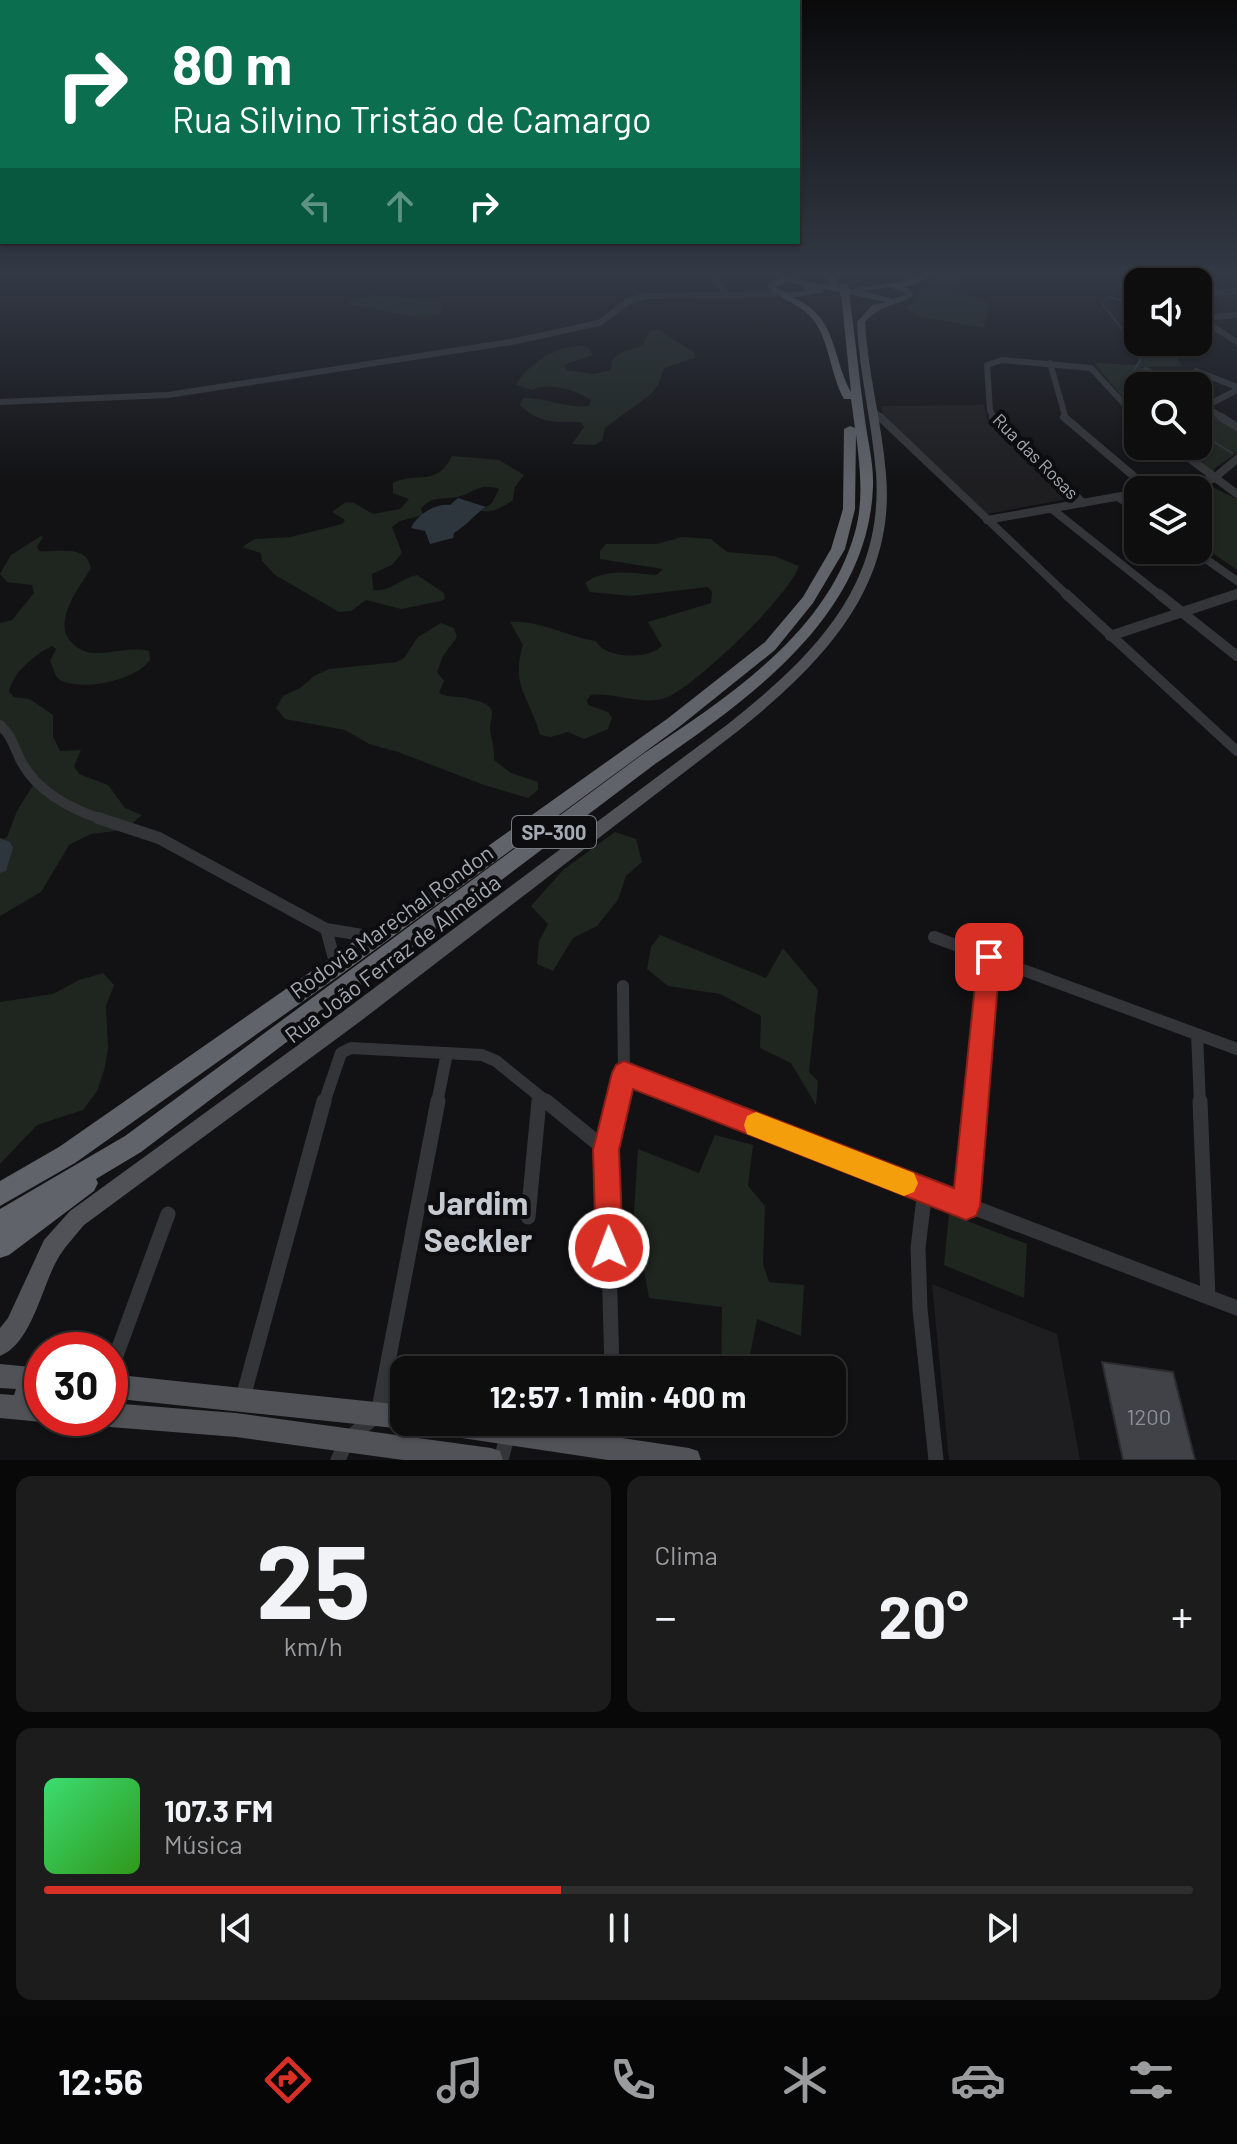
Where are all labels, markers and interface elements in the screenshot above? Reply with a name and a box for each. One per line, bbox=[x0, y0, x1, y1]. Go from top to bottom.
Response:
text: 80 m bbox=[172, 29, 292, 96]
icon: right bbox=[40, 32, 144, 136]
text: Rua Silvino Tristão de Camargo bbox=[172, 97, 652, 140]
icon: left bbox=[294, 184, 338, 228]
icon: ahead bbox=[378, 184, 422, 228]
icon: right bbox=[462, 184, 506, 228]
map controls bbox=[1124, 268, 1212, 564]
button: sound bbox=[1124, 268, 1212, 356]
button: search bbox=[1124, 372, 1212, 460]
street label: Rua das Rosas bbox=[989, 409, 1083, 503]
button: layers bbox=[1124, 476, 1212, 564]
road number: SP-300 bbox=[512, 816, 596, 848]
street label: Rodovia Marechal Rondon bbox=[285, 839, 497, 1003]
street label: Rua João Ferraz de Almeida bbox=[279, 868, 505, 1048]
pin bbox=[955, 923, 1023, 991]
icon: arrive bbox=[967, 935, 1011, 979]
district label: Jardim Seckler bbox=[424, 1183, 532, 1258]
position arrow bbox=[567, 1206, 651, 1290]
speed limit sign: 30 bbox=[24, 1332, 128, 1436]
text: 12:57 · 1 min · 400 m bbox=[490, 1378, 746, 1414]
house number: 1200 bbox=[1127, 1403, 1171, 1429]
text: 25 bbox=[256, 1515, 370, 1640]
text: Clima bbox=[655, 1539, 718, 1570]
text: 20° bbox=[879, 1579, 969, 1651]
text: − bbox=[655, 1589, 677, 1642]
text: + bbox=[1171, 1589, 1193, 1642]
text: km/h bbox=[284, 1630, 343, 1661]
text: 107.3 FM bbox=[164, 1792, 273, 1828]
text: Música bbox=[164, 1828, 243, 1859]
icon: previous bbox=[214, 1906, 258, 1950]
icon: pause bbox=[597, 1906, 641, 1950]
icon: next bbox=[980, 1906, 1024, 1950]
icon: directions bbox=[260, 2052, 316, 2108]
icon: music bbox=[432, 2052, 488, 2108]
icon: phone bbox=[605, 2052, 661, 2108]
icon: climate bbox=[777, 2052, 833, 2108]
icon: car bbox=[950, 2052, 1006, 2108]
icon: filters bbox=[1123, 2052, 1179, 2108]
text: 12:56 bbox=[58, 2059, 143, 2102]

